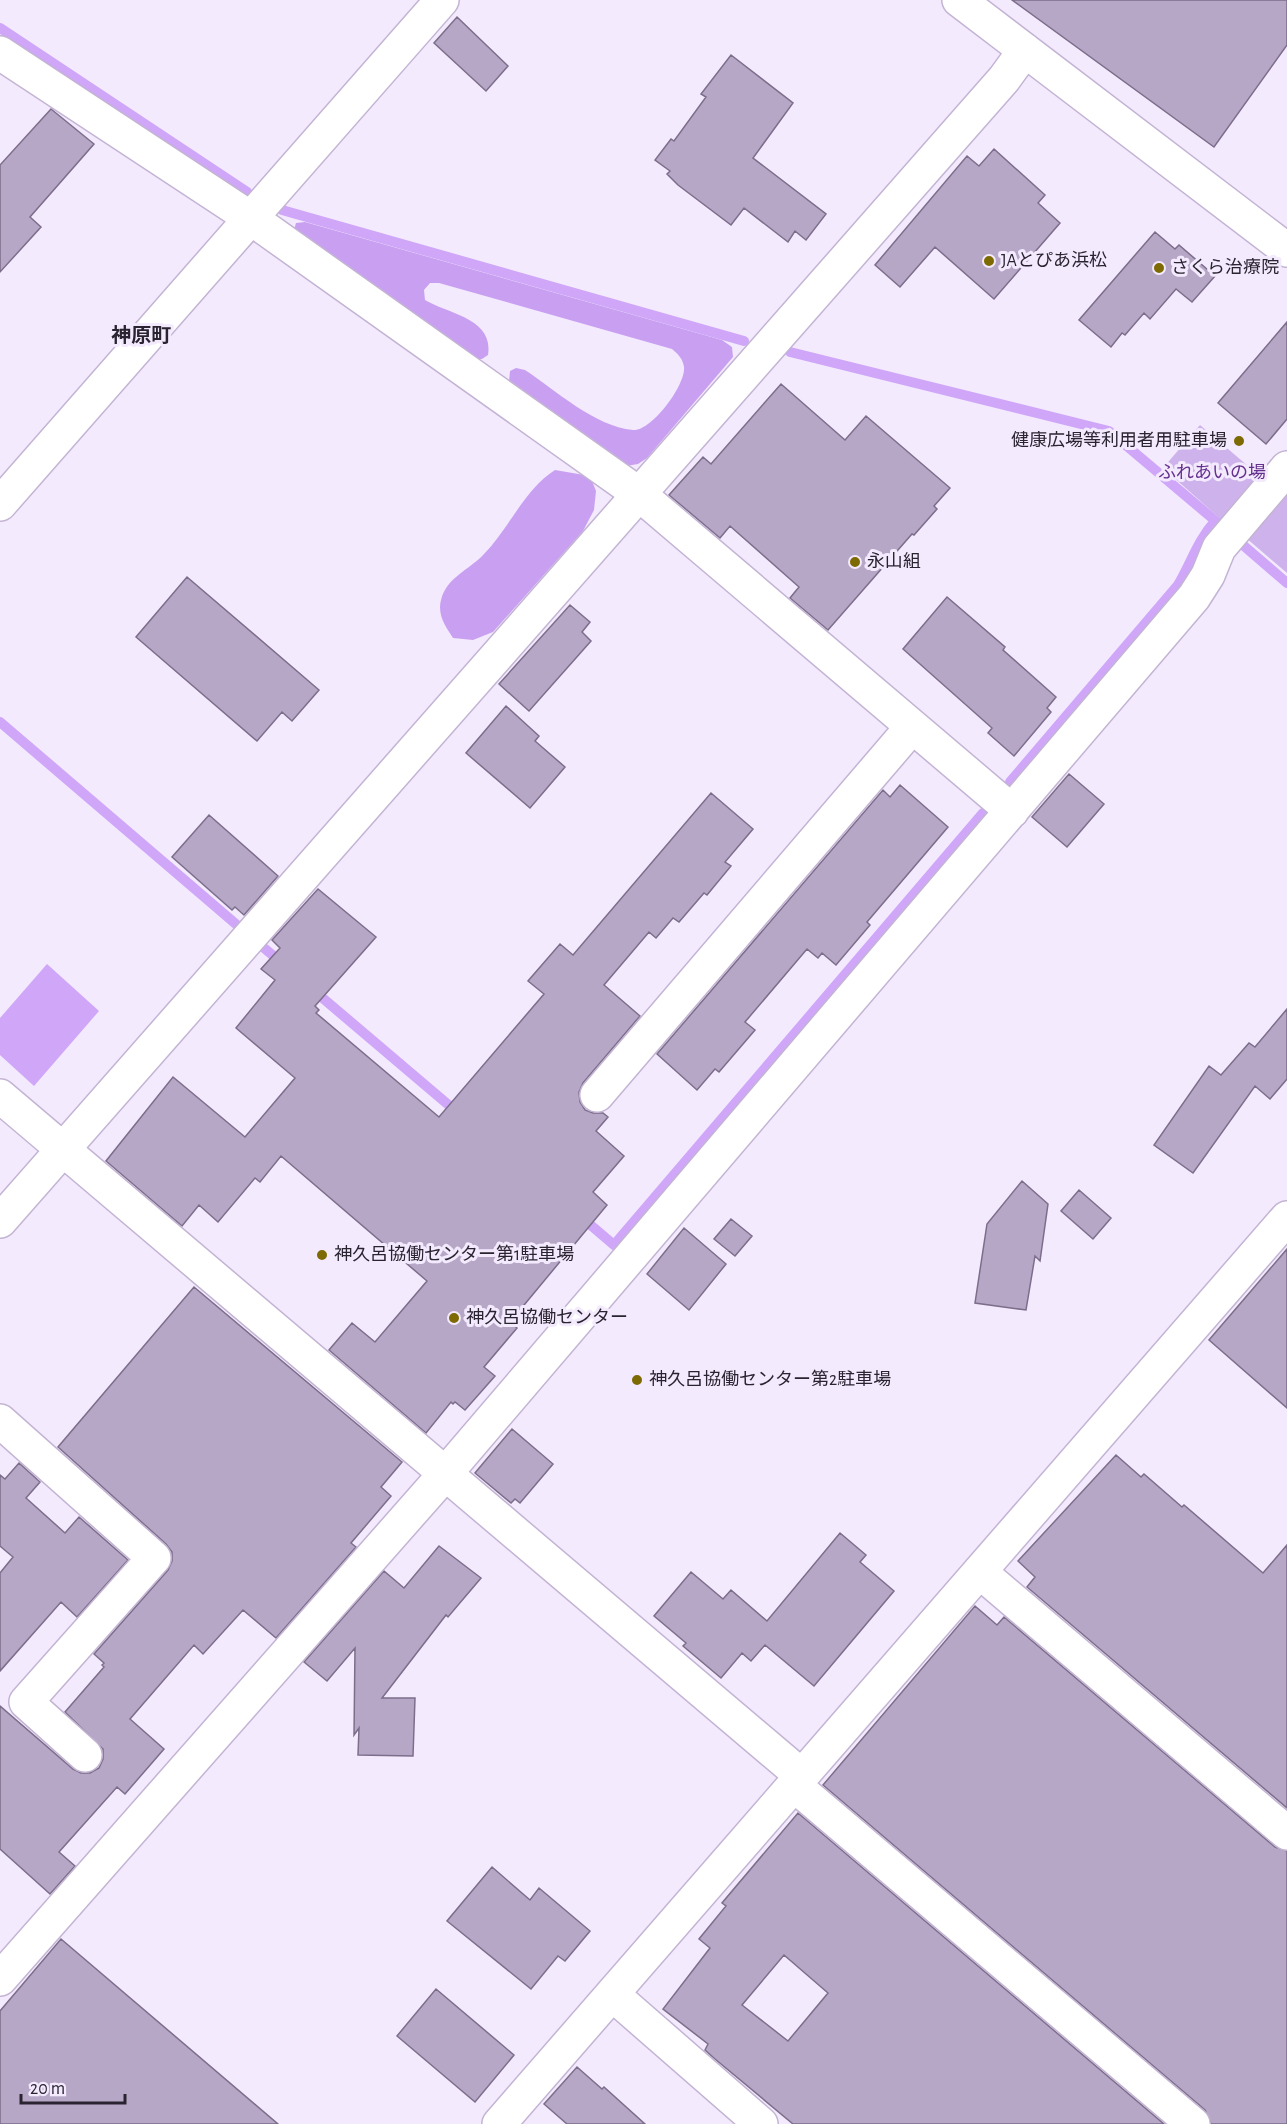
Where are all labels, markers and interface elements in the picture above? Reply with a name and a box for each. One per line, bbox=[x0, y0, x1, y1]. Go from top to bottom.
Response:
place label: JAとぴあ浜松 bbox=[1001, 250, 1107, 270]
marker: JAとぴあ浜松 bbox=[982, 254, 996, 268]
place label: さくら治療院 bbox=[1171, 257, 1279, 277]
marker: さくら治療院 bbox=[1152, 261, 1166, 275]
district label: 神原町 bbox=[111, 324, 171, 346]
place label: 健康広場等利用者用駐車場 bbox=[1011, 430, 1227, 450]
marker: 健康広場等利用者用駐車場 bbox=[1232, 434, 1246, 448]
park label: ふれあいの場 bbox=[1158, 463, 1266, 482]
place label: 永山組 bbox=[867, 551, 921, 571]
marker: 永山組 bbox=[848, 555, 862, 569]
place label: 神久呂協働センター第1駐車場 bbox=[334, 1244, 574, 1264]
marker: 神久呂協働センター第1駐車場 bbox=[315, 1248, 329, 1262]
place label: 神久呂協働センター bbox=[466, 1307, 628, 1327]
marker: 神久呂協働センター bbox=[447, 1311, 461, 1325]
place label: 神久呂協働センター第2駐車場 bbox=[649, 1369, 891, 1389]
marker: 神久呂協働センター第2駐車場 bbox=[630, 1373, 644, 1387]
scale bar bbox=[21, 2067, 124, 2105]
text: 20 m bbox=[30, 2080, 65, 2098]

